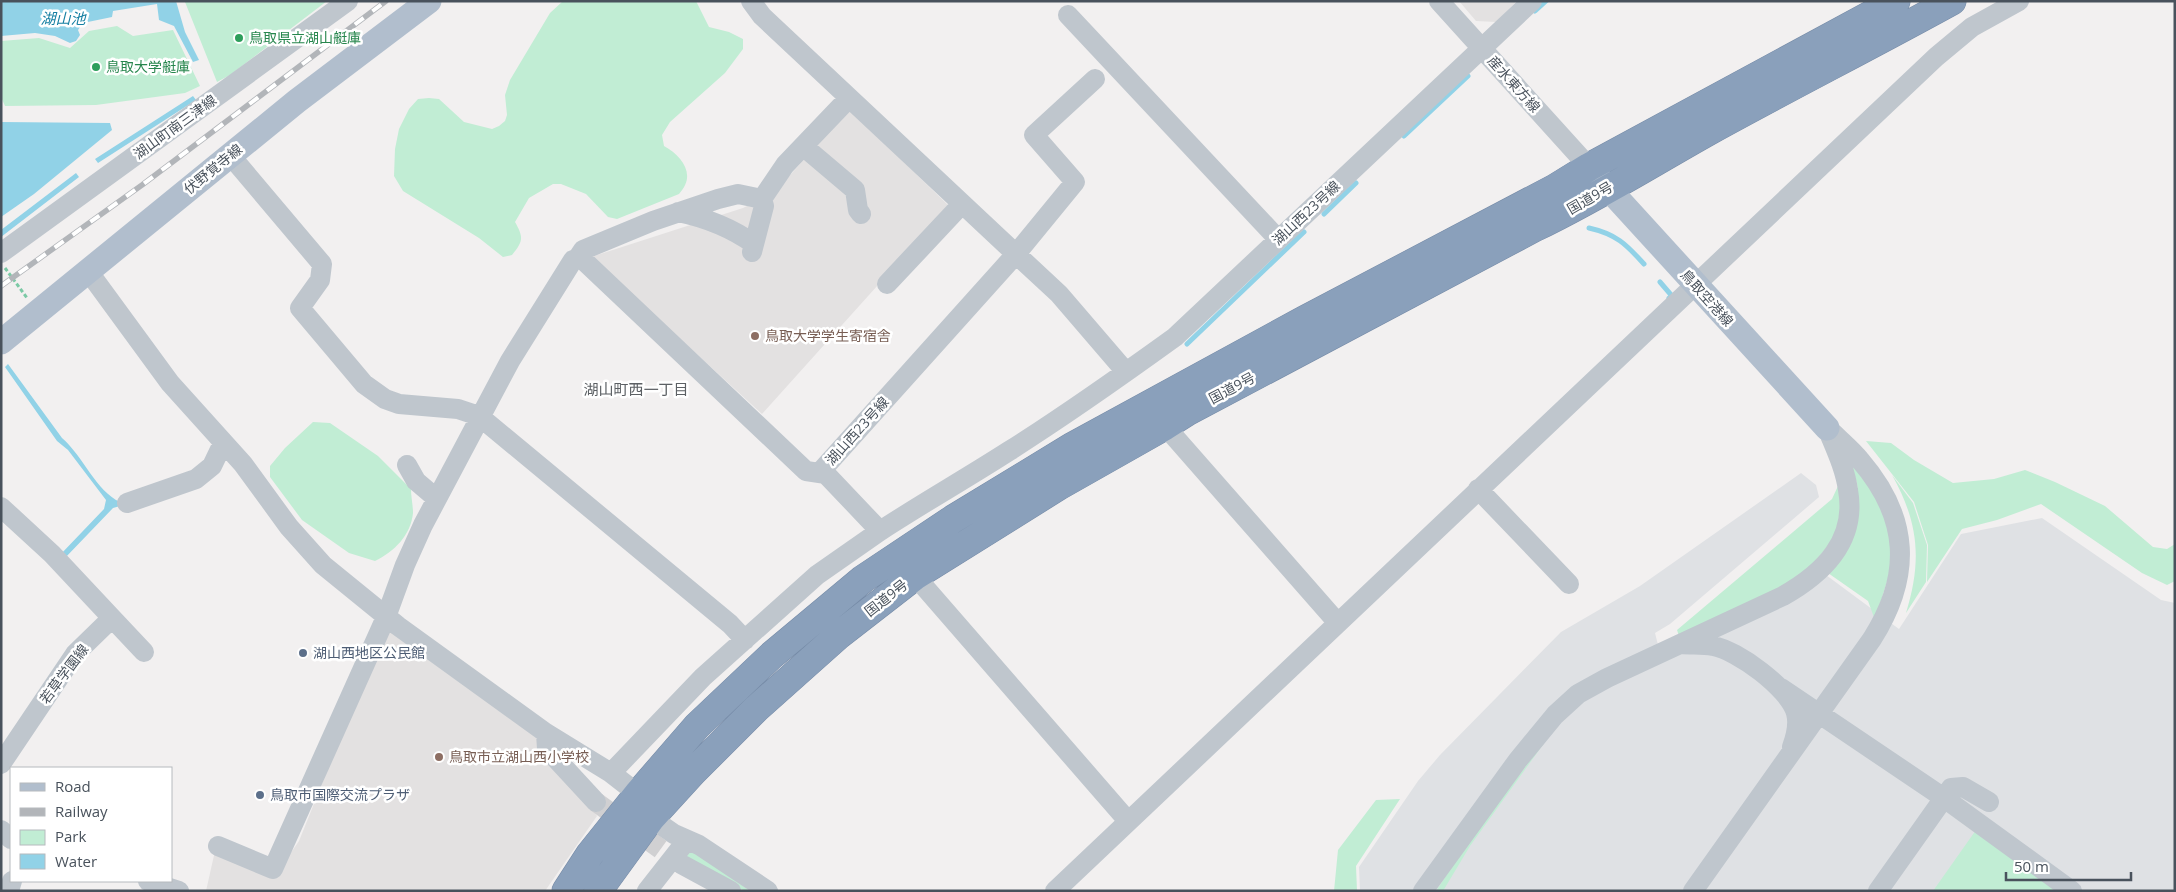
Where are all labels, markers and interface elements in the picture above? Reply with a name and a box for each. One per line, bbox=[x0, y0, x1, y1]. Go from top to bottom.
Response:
water label: 湖山池 bbox=[40, 8, 87, 28]
place label: 鳥取県立湖山艇庫 bbox=[249, 28, 361, 47]
marker: 鳥取県立湖山艇庫 bbox=[233, 32, 245, 44]
street label: 産水東方線 bbox=[1484, 51, 1545, 116]
place label: 鳥取大学艇庫 bbox=[106, 57, 190, 76]
marker: 鳥取大学艇庫 bbox=[90, 61, 102, 73]
street label: 湖山町南三津線 bbox=[129, 90, 220, 163]
street label: 伏野覚寺線 bbox=[180, 139, 246, 198]
street label: 湖山西23号線 bbox=[1268, 176, 1344, 249]
street label: 国道9号 bbox=[1563, 177, 1616, 218]
street label: 鳥取空港線 bbox=[1677, 265, 1738, 330]
place label: 鳥取大学学生寄宿舎 bbox=[765, 326, 891, 345]
marker: 鳥取大学学生寄宿舎 bbox=[749, 330, 761, 342]
street label: 国道9号 bbox=[1205, 367, 1258, 408]
district label: 湖山町西一丁目 bbox=[583, 379, 689, 399]
street label: 湖山西23号線 bbox=[821, 392, 892, 469]
street label: 国道9号 bbox=[860, 575, 911, 620]
street label: 若草学園線 bbox=[35, 640, 92, 707]
place label: 湖山西地区公民館 bbox=[313, 643, 425, 662]
marker: 湖山西地区公民館 bbox=[297, 647, 309, 659]
place label: 鳥取市立湖山西小学校 bbox=[449, 747, 589, 766]
marker: 鳥取市立湖山西小学校 bbox=[433, 751, 445, 763]
legend bbox=[10, 767, 172, 882]
text: Road bbox=[55, 776, 91, 796]
place label: 鳥取市国際交流プラザ bbox=[270, 785, 410, 804]
marker: 鳥取市国際交流プラザ bbox=[254, 789, 266, 801]
text: Railway bbox=[55, 801, 108, 821]
text: Park bbox=[55, 826, 86, 846]
scale bar bbox=[2006, 850, 2131, 882]
text: Water bbox=[55, 851, 97, 871]
text: 50 m bbox=[2014, 856, 2049, 876]

